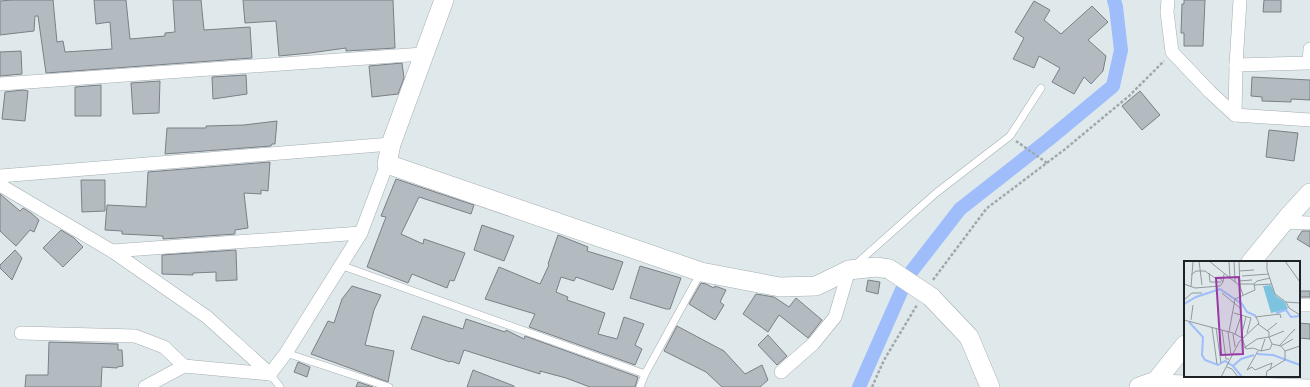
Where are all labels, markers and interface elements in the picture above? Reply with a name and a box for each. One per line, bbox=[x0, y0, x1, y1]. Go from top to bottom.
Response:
inset map bbox=[1184, 261, 1300, 377]

